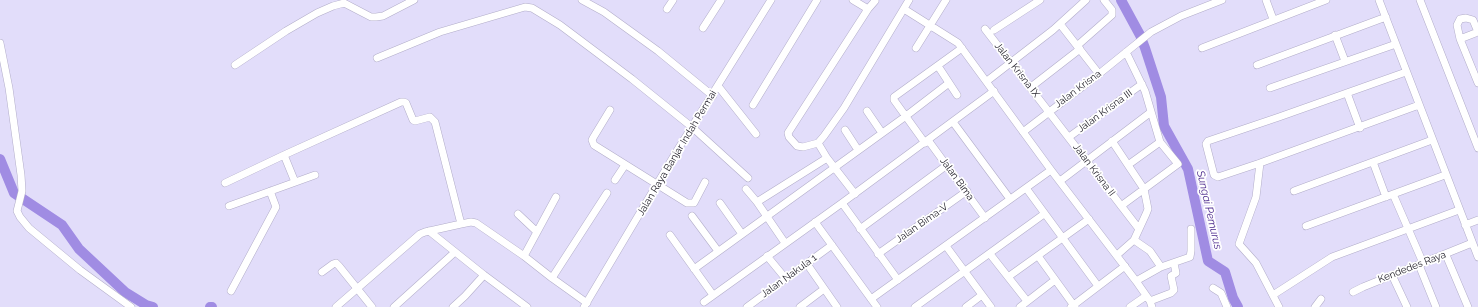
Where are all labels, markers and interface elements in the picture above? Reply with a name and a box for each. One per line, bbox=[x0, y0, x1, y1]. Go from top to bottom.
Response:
street label: Jalan Krisna IX bbox=[992, 40, 1042, 100]
street label: Jalan Krisna bbox=[1052, 68, 1104, 110]
street label: Jalan Krisna III bbox=[1075, 87, 1135, 135]
street label: Jalan Raya Banjar Indah Permai bbox=[635, 88, 719, 218]
street label: Jalan Krisna II bbox=[1070, 141, 1118, 199]
street label: Jalan Bima bbox=[937, 155, 977, 203]
water label: Sungai Pemurus bbox=[1194, 169, 1224, 251]
street label: Jalan Bima-V bbox=[894, 201, 950, 245]
street label: Kendedes Raya bbox=[1376, 249, 1448, 285]
street label: Jalan Nakula 1 bbox=[759, 252, 819, 300]

